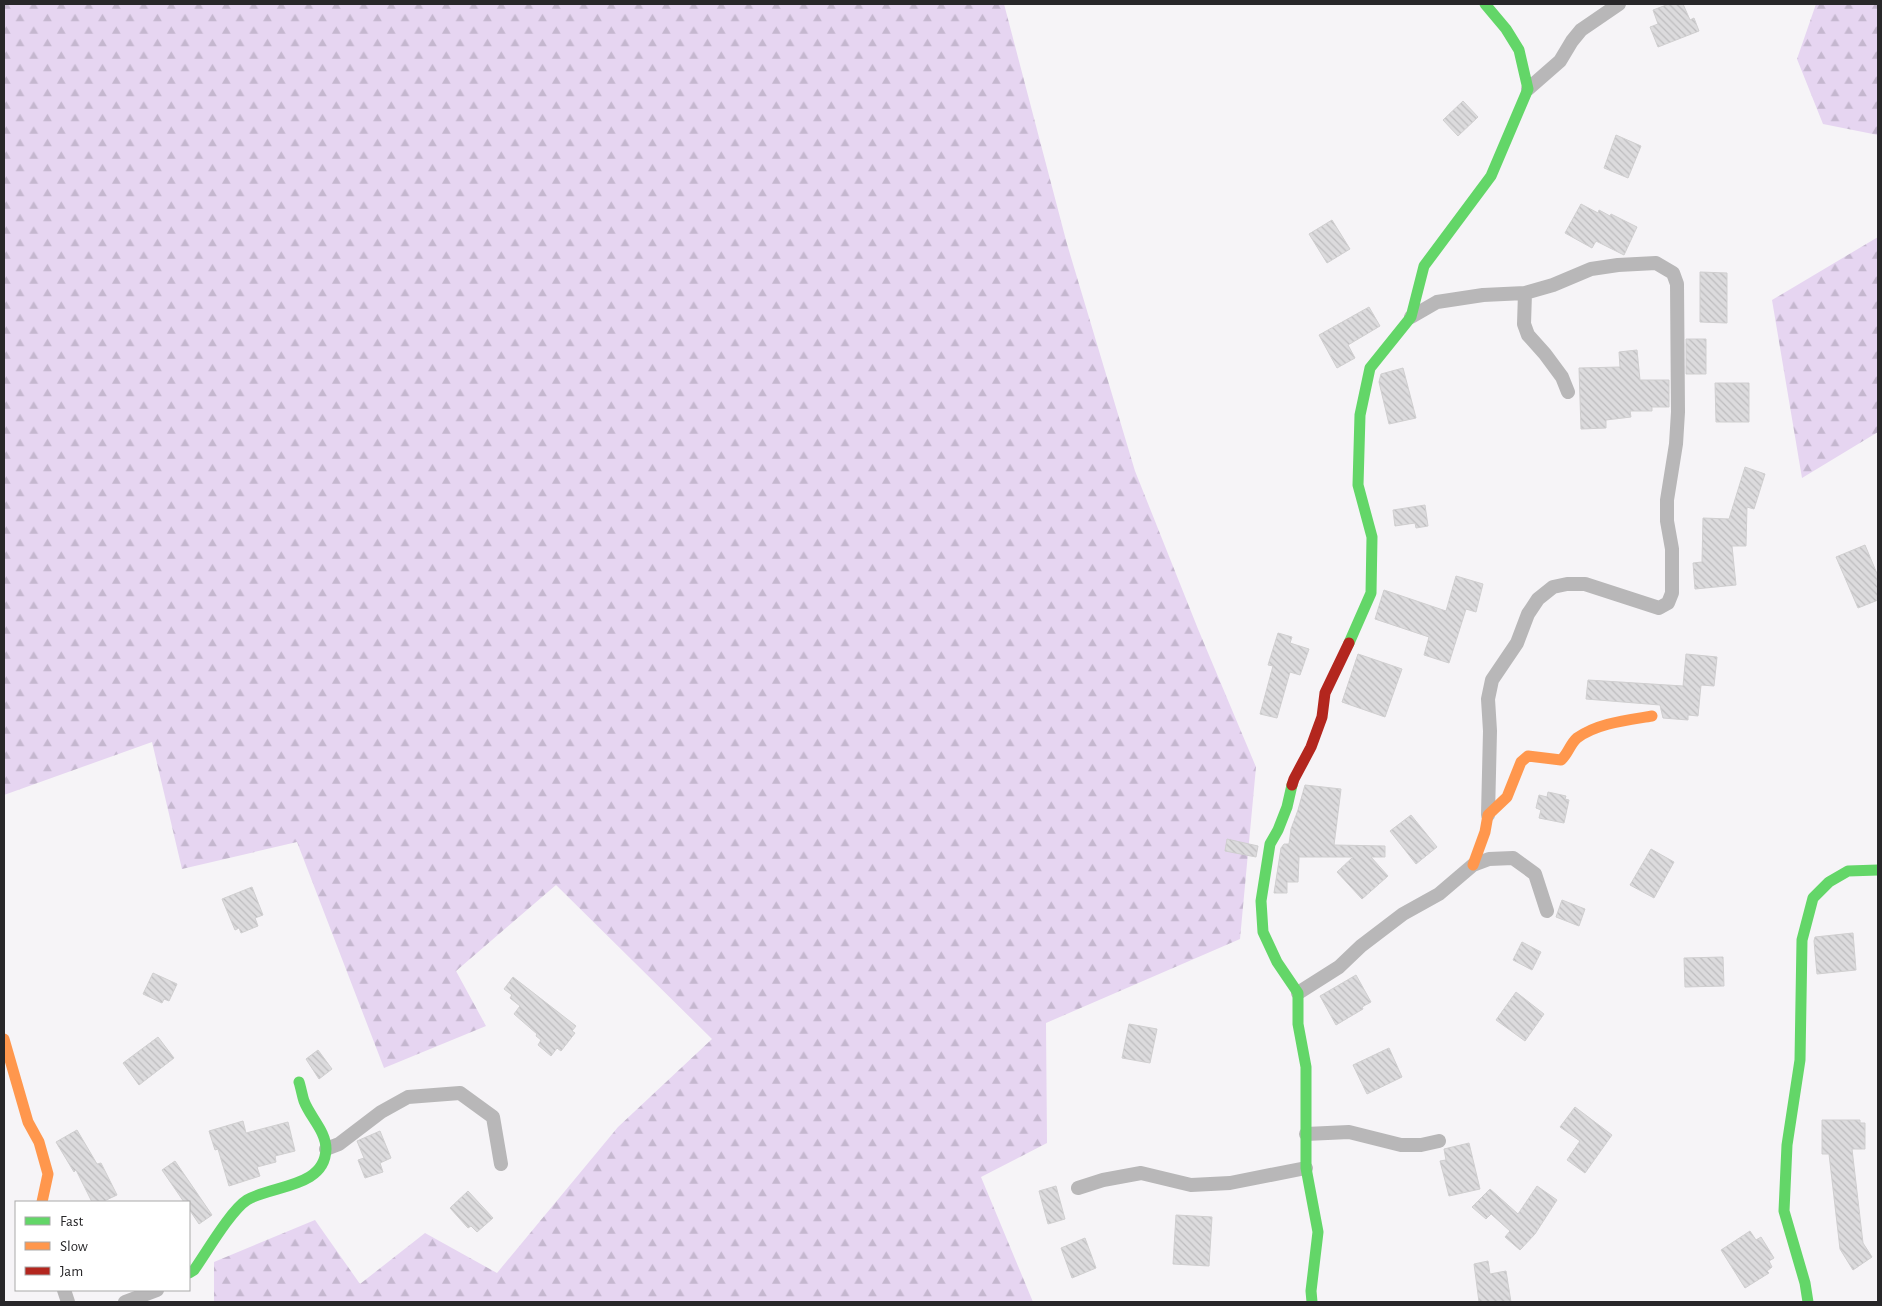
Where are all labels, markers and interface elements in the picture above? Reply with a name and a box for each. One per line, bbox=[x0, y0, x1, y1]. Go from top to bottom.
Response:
legend bbox=[15, 1201, 190, 1291]
text: Fast bbox=[60, 1214, 84, 1229]
text: Slow bbox=[60, 1239, 88, 1254]
text: Jam bbox=[60, 1264, 83, 1279]

